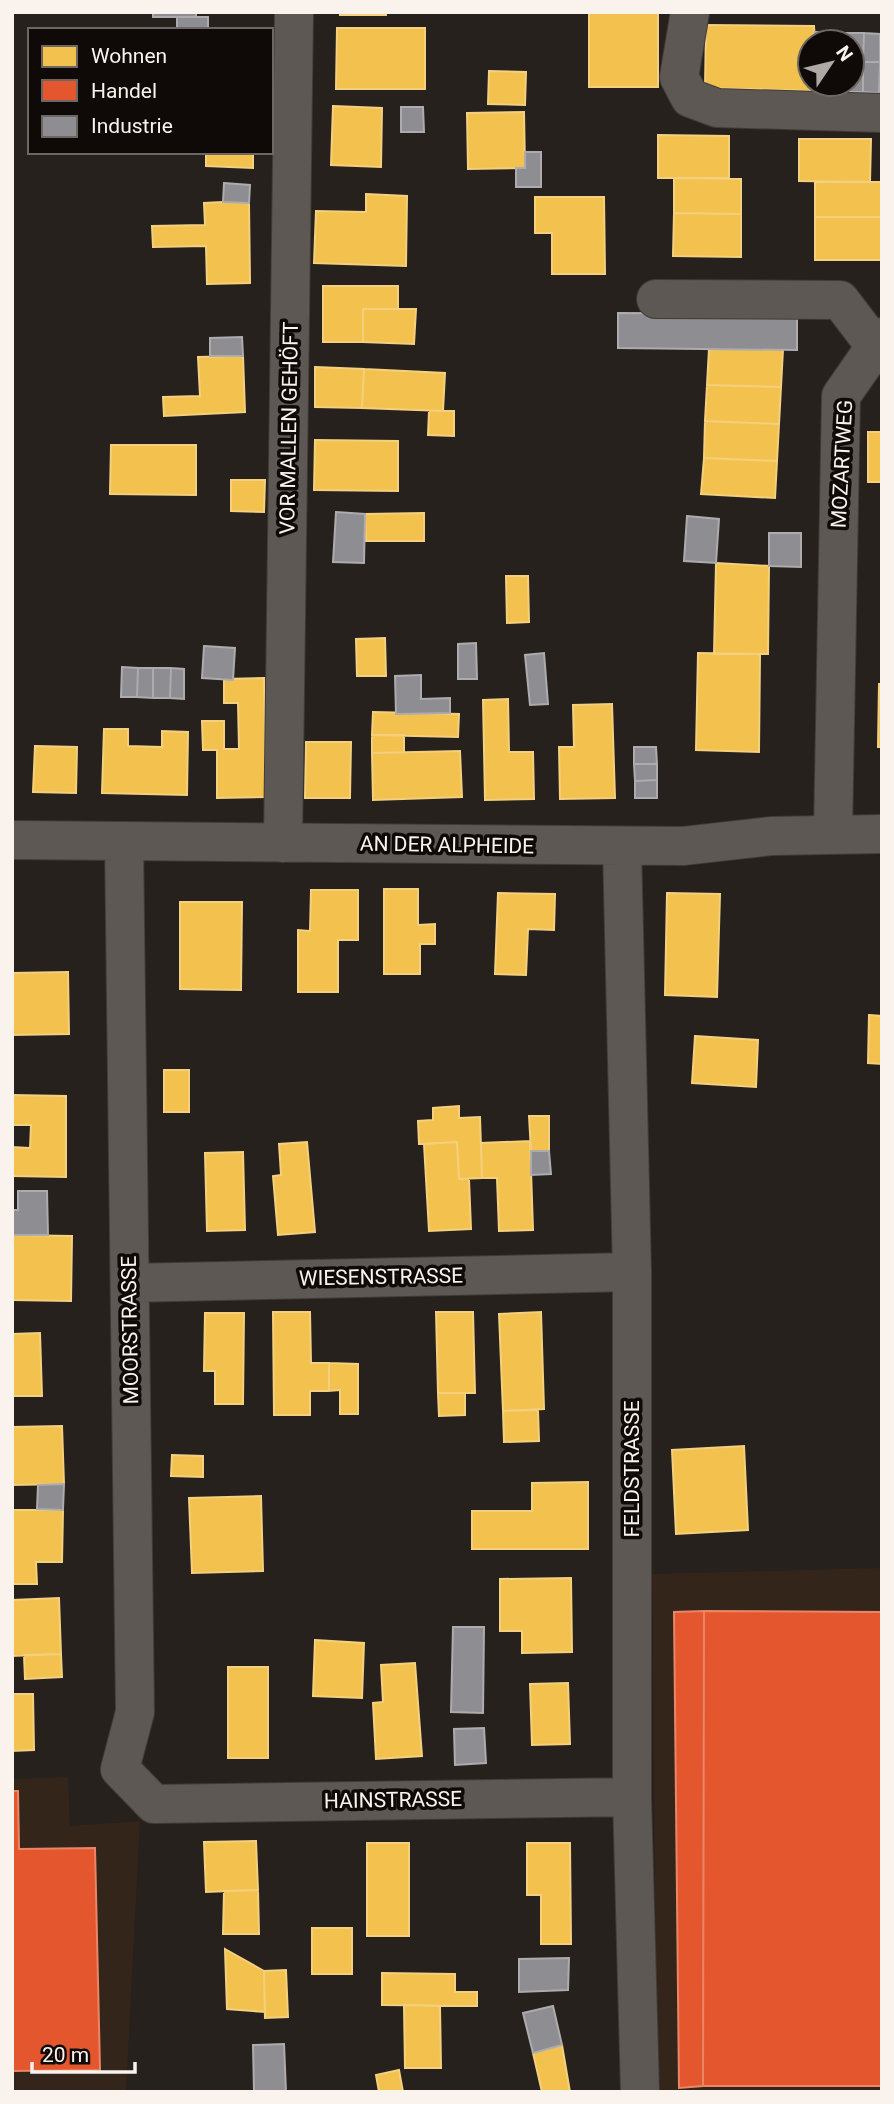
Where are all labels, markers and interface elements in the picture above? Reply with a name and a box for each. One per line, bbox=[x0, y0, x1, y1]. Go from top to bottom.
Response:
legend bbox=[28, 28, 273, 154]
north arrow bbox=[796, 28, 866, 98]
text: N bbox=[831, 41, 858, 66]
text: Wohnen bbox=[91, 44, 167, 68]
text: Handel bbox=[91, 79, 157, 103]
text: Industrie bbox=[91, 114, 173, 138]
street label: VOR MALLEN GEHÖFT bbox=[275, 321, 303, 535]
street label: MOZARTWEG bbox=[827, 399, 857, 529]
street label: AN DER ALPHEIDE bbox=[360, 831, 534, 859]
street label: MOORSTRASSE bbox=[117, 1255, 143, 1405]
street label: WIESENSTRASSE bbox=[299, 1264, 463, 1290]
street label: FELDSTRASSE bbox=[620, 1400, 644, 1538]
street label: HAINSTRASSE bbox=[324, 1787, 462, 1813]
scale bar bbox=[32, 2030, 135, 2074]
text: 20 m bbox=[42, 2043, 89, 2067]

